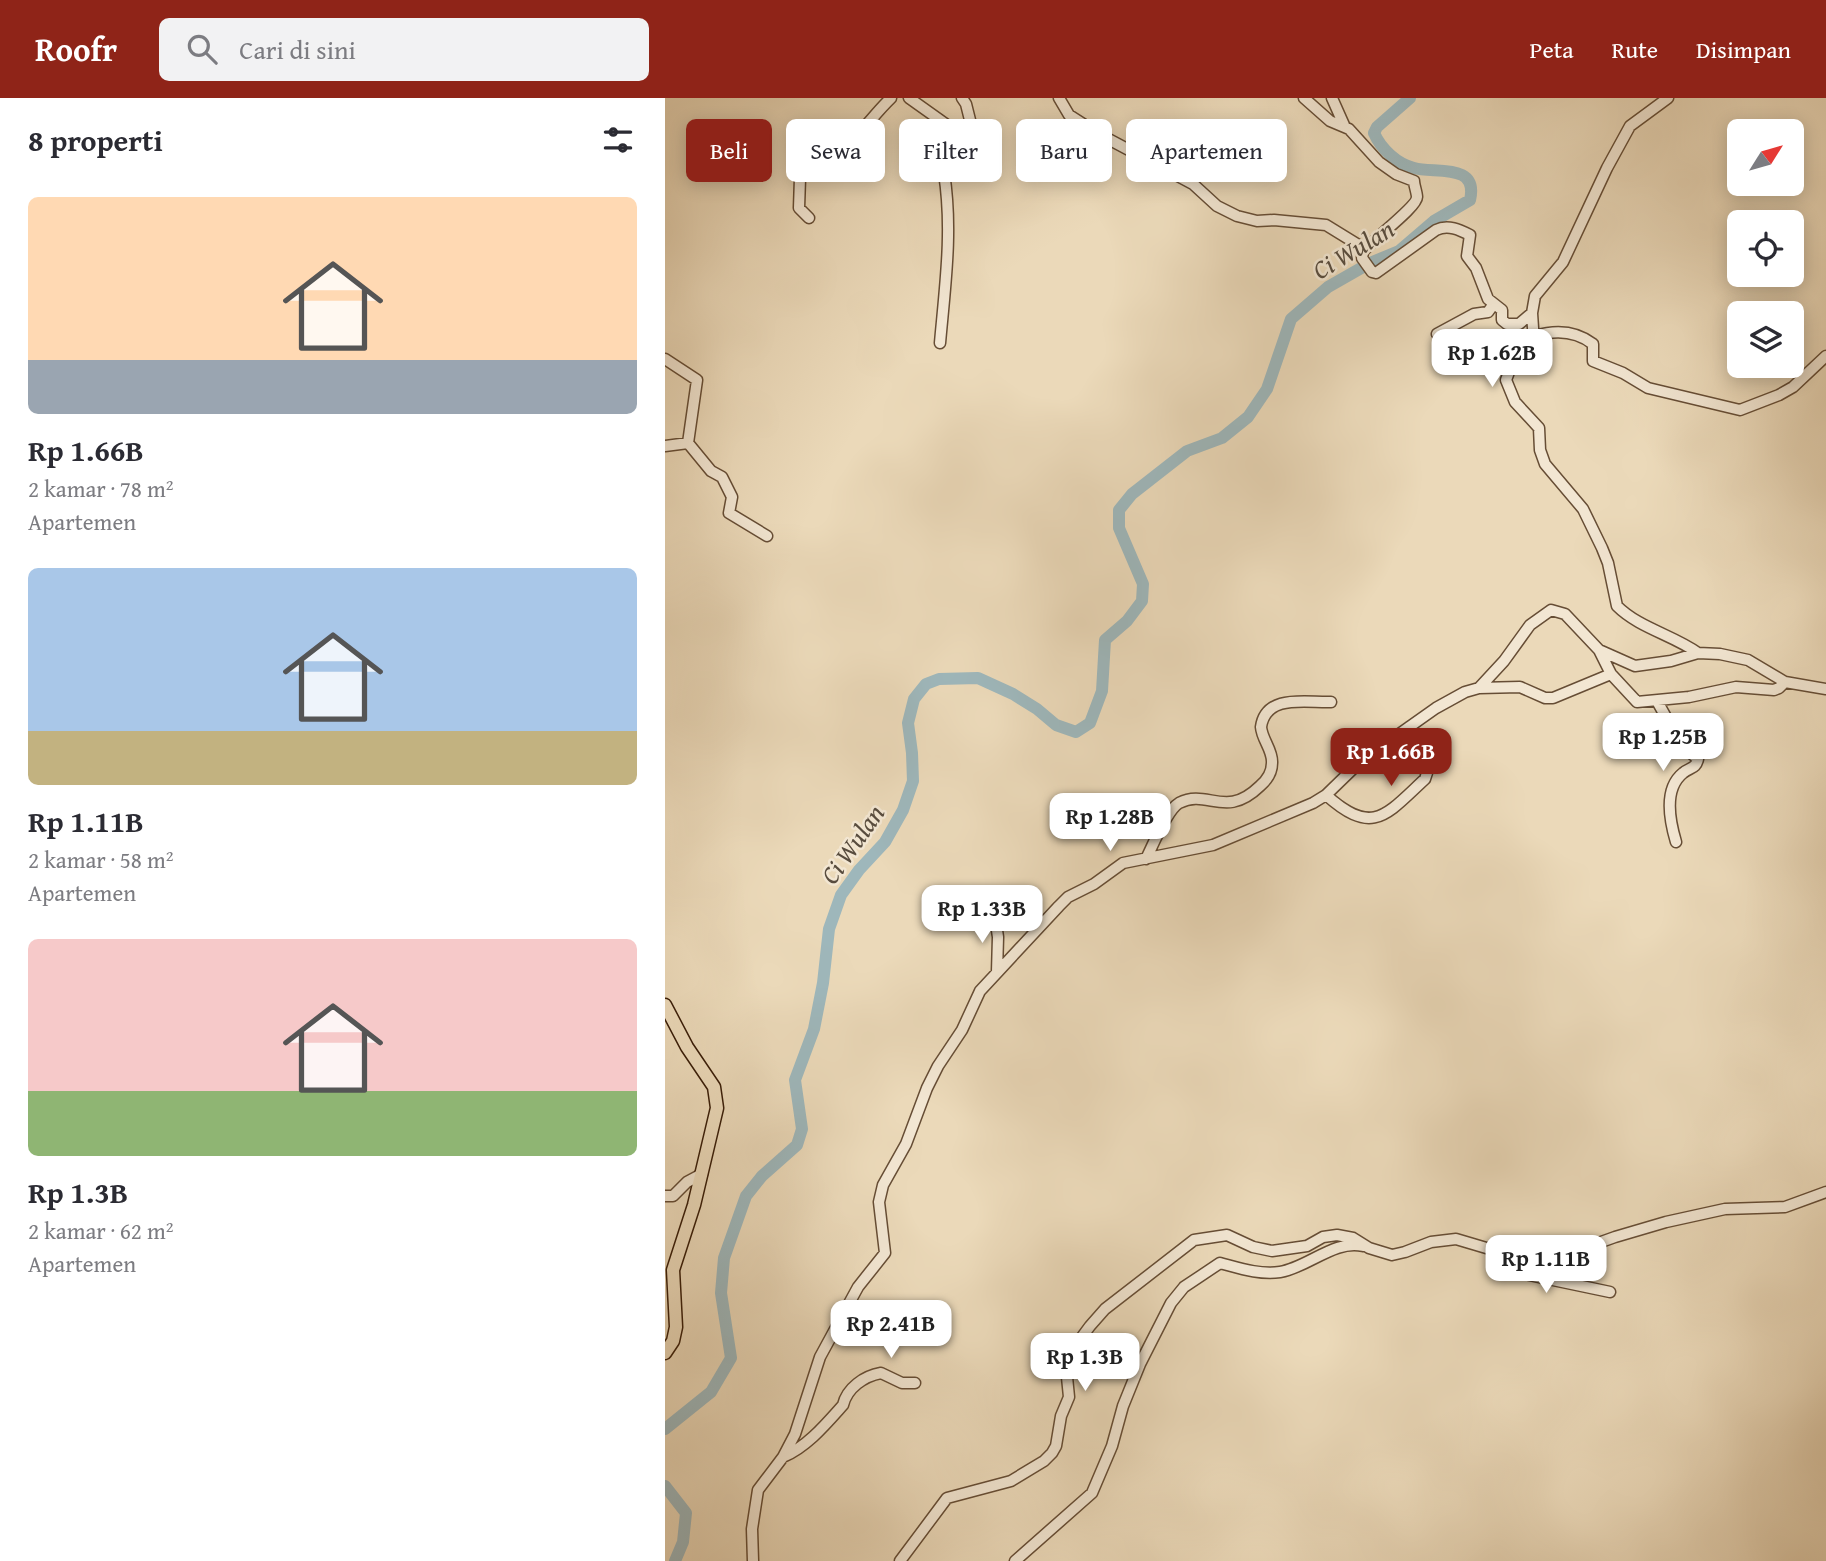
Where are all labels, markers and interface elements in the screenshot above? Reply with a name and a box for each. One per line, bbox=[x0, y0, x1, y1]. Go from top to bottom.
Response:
search box bbox=[159, 18, 649, 81]
text: Roofr bbox=[35, 25, 117, 73]
icon: search bbox=[183, 30, 221, 68]
text: Cari di sini bbox=[239, 30, 356, 69]
text: Peta bbox=[1530, 32, 1573, 67]
text: Rute bbox=[1611, 32, 1658, 67]
text: Disimpan bbox=[1696, 32, 1791, 67]
text: 8 properti bbox=[28, 118, 163, 162]
chip: Beli bbox=[686, 119, 772, 182]
chip: Sewa bbox=[786, 119, 885, 182]
chip: Filter bbox=[899, 119, 1002, 182]
chip: Baru bbox=[1016, 119, 1112, 182]
chip: Apartemen bbox=[1126, 119, 1287, 182]
north arrow bbox=[1727, 119, 1804, 196]
map controls bbox=[1727, 119, 1804, 378]
icon: filters bbox=[599, 121, 637, 159]
water label: Ci Wulan bbox=[1305, 209, 1401, 289]
button: locate bbox=[1727, 210, 1804, 287]
icon: home bbox=[270, 243, 396, 369]
button: layers bbox=[1727, 301, 1804, 378]
pin: Rp 1.62B bbox=[1420, 330, 1564, 389]
text: Rp 1.62B bbox=[1448, 335, 1536, 368]
text: Rp 1.66B bbox=[28, 428, 144, 472]
text: 2 kamar · 78 m² bbox=[28, 472, 174, 505]
text: Apartemen bbox=[28, 505, 136, 538]
icon: home bbox=[270, 614, 396, 740]
pin: Rp 1.25B bbox=[1591, 714, 1735, 773]
text: Rp 1.25B bbox=[1619, 719, 1707, 752]
pin: Rp 1.66B bbox=[1319, 728, 1463, 788]
text: Rp 1.66B bbox=[1347, 734, 1435, 767]
pin: Rp 1.28B bbox=[1038, 794, 1182, 853]
water label: Ci Wulan bbox=[810, 796, 894, 892]
text: Rp 1.11B bbox=[28, 799, 144, 843]
text: Rp 1.28B bbox=[1066, 799, 1154, 832]
text: 2 kamar · 58 m² bbox=[28, 843, 174, 876]
text: Apartemen bbox=[28, 876, 136, 909]
pin: Rp 1.33B bbox=[910, 886, 1054, 945]
text: Rp 1.33B bbox=[938, 891, 1026, 924]
icon: home bbox=[270, 985, 396, 1111]
text: Rp 1.3B bbox=[28, 1170, 128, 1214]
text: 2 kamar · 62 m² bbox=[28, 1214, 174, 1247]
pin: Rp 1.11B bbox=[1474, 1236, 1618, 1295]
text: Rp 1.11B bbox=[1502, 1241, 1590, 1274]
text: Apartemen bbox=[28, 1247, 136, 1280]
pin: Rp 2.41B bbox=[819, 1300, 963, 1360]
text: Rp 2.41B bbox=[847, 1306, 935, 1339]
pin: Rp 1.3B bbox=[1020, 1334, 1150, 1393]
text: Rp 1.3B bbox=[1047, 1339, 1123, 1372]

